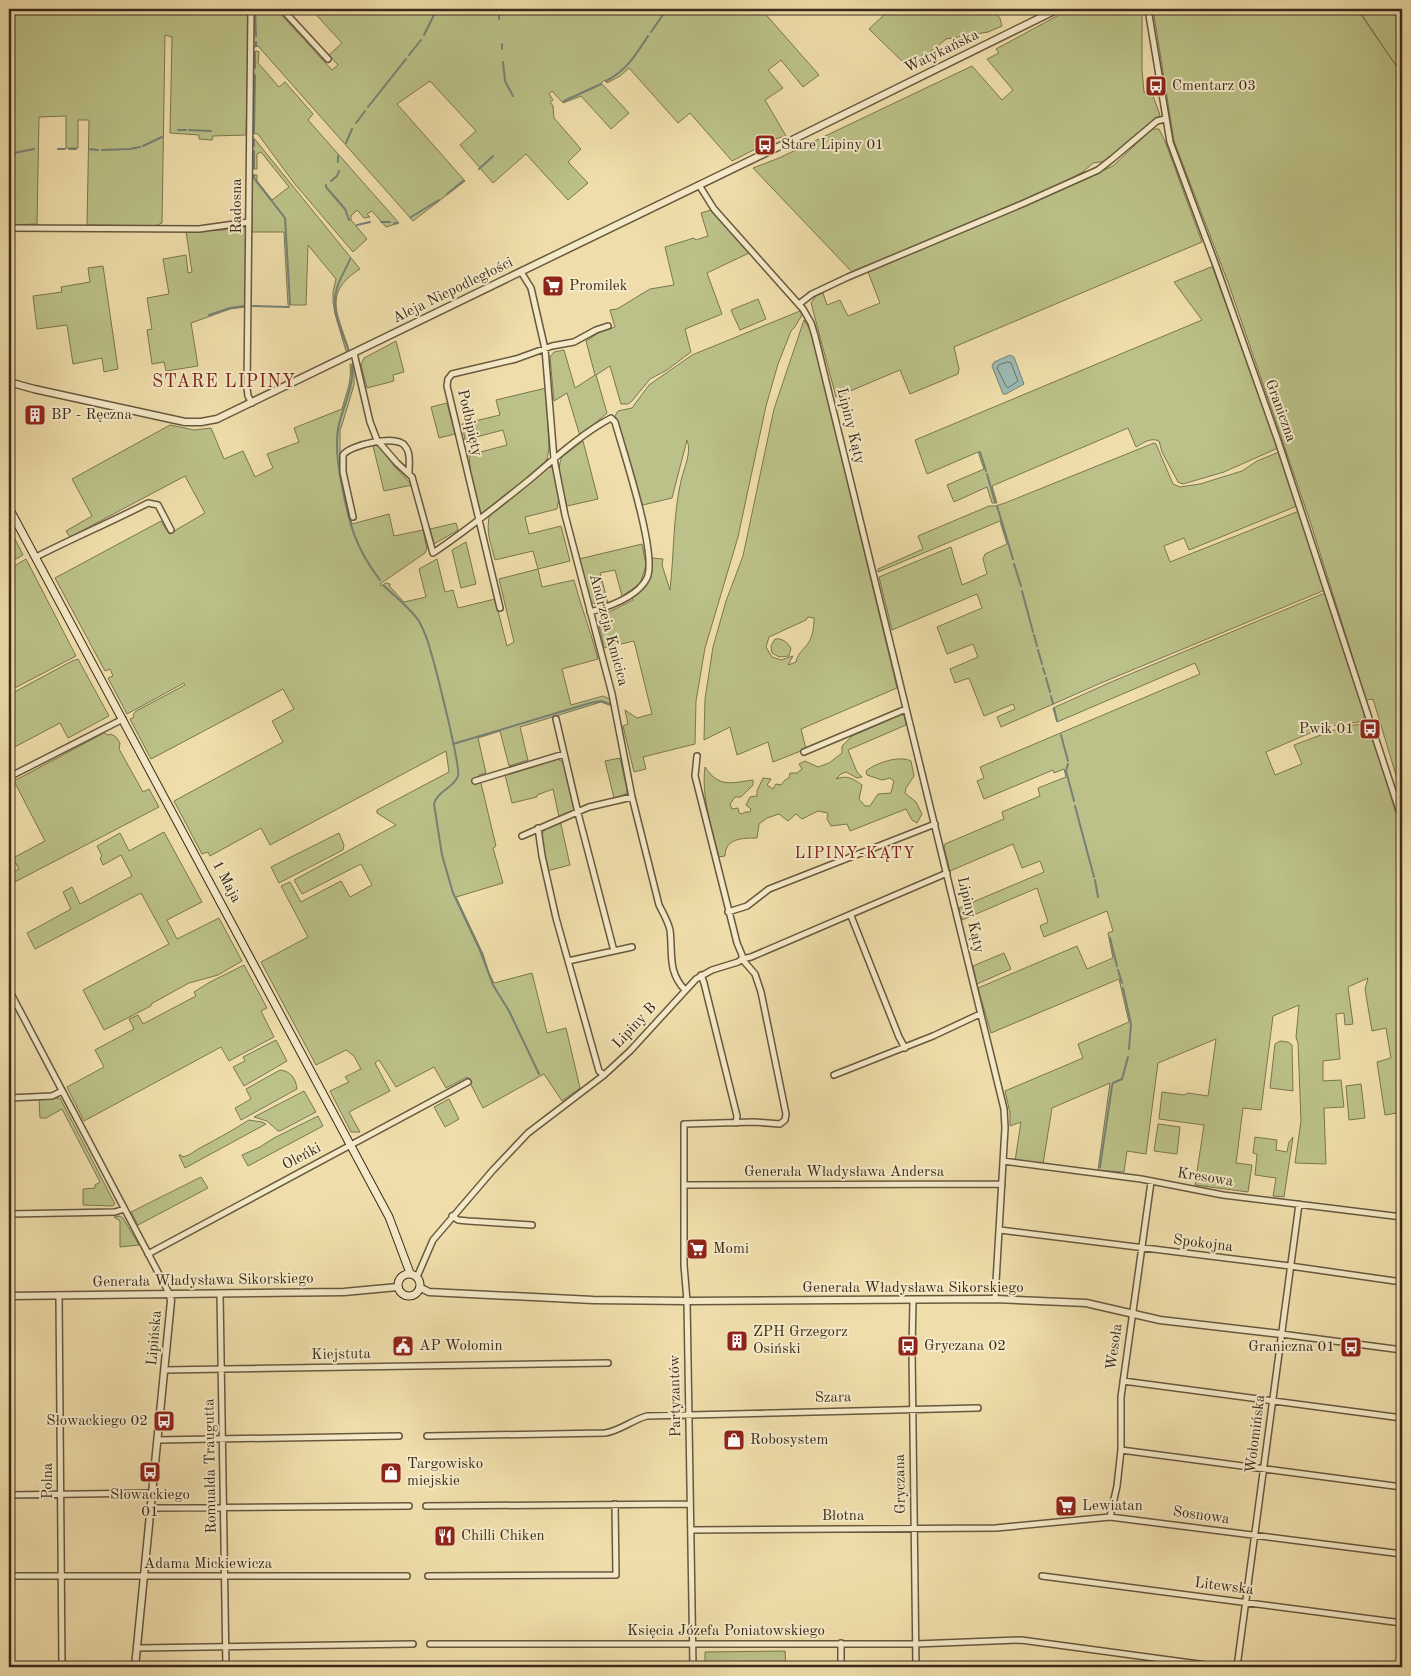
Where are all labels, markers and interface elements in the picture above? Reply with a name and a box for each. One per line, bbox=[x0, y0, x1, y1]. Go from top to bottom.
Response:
street label: Watykańska bbox=[903, 27, 982, 76]
bus stop icon: Cmentarz 03 bbox=[1144, 74, 1168, 98]
place label: Cmentarz 03 bbox=[1172, 79, 1256, 94]
bus stop icon: Stare Lipiny 01 bbox=[753, 133, 777, 157]
place label: Stare Lipiny 01 bbox=[781, 138, 884, 153]
street label: Radosna bbox=[230, 178, 245, 234]
street label: Aleja Niepodległości bbox=[390, 255, 516, 327]
supermarket icon: Promilek bbox=[541, 274, 565, 298]
place label: Promilek bbox=[569, 279, 628, 294]
district label: STARE LIPINY bbox=[152, 373, 296, 391]
street label: Graniczna bbox=[1262, 378, 1298, 445]
street label: Lipiny Kąty bbox=[833, 386, 867, 466]
street label: Podbipięty bbox=[454, 388, 484, 458]
building icon: BP - Ręczna bbox=[23, 403, 47, 427]
place label: BP - Ręczna bbox=[51, 408, 132, 423]
street label: Andrzeja Kmicica bbox=[586, 572, 630, 688]
bus stop icon: Pwik 01 bbox=[1358, 717, 1382, 741]
place label: Pwik 01 bbox=[1299, 722, 1354, 737]
district label: LIPINY-KĄTY bbox=[794, 846, 916, 862]
street label: 1 Maja bbox=[209, 859, 243, 906]
street label: Lipiny Kąty bbox=[954, 875, 986, 955]
street label: Lipiny B bbox=[610, 1000, 660, 1052]
street label: Oleńki bbox=[280, 1141, 324, 1173]
street label: Generała Władysława Andersa bbox=[744, 1165, 945, 1180]
street label: Kresowa bbox=[1176, 1166, 1235, 1190]
street label: Spokojna bbox=[1172, 1233, 1234, 1255]
supermarket icon: Momi bbox=[685, 1237, 709, 1261]
place label: Momi bbox=[713, 1242, 749, 1257]
street label: Generała Władysława Sikorskiego bbox=[92, 1272, 314, 1290]
street label: Generała Władysława Sikorskiego bbox=[802, 1281, 1024, 1296]
street label: Lipińska bbox=[145, 1309, 165, 1366]
street label: Wesoła bbox=[1104, 1322, 1126, 1371]
place label: ZPH Grzegorz Osiński bbox=[753, 1325, 848, 1357]
building icon: ZPH Grzegorz Osiński bbox=[725, 1329, 749, 1353]
public building icon: AP Wołomin bbox=[391, 1334, 415, 1358]
bus stop icon: Gryczana 02 bbox=[896, 1334, 920, 1358]
bus stop icon: Graniczna 01 bbox=[1339, 1335, 1363, 1359]
place label: AP Wołomin bbox=[419, 1339, 503, 1354]
place label: Gryczana 02 bbox=[924, 1339, 1006, 1354]
place label: Graniczna 01 bbox=[1248, 1340, 1335, 1355]
street label: Kiejstuta bbox=[311, 1347, 371, 1363]
street label: Partyzantów bbox=[668, 1354, 684, 1437]
street label: Szara bbox=[814, 1390, 852, 1406]
street label: Wołomińska bbox=[1244, 1393, 1268, 1474]
street label: Romualda Traugutta bbox=[202, 1398, 220, 1534]
bus stop icon: Słowackiego 02 bbox=[152, 1409, 176, 1433]
place label: Słowackiego 02 bbox=[46, 1414, 148, 1429]
shop icon: Robosystem bbox=[722, 1428, 746, 1452]
place label: Robosystem bbox=[750, 1433, 828, 1448]
street label: Gryczana bbox=[893, 1453, 909, 1514]
place label: Targowisko miejskie bbox=[407, 1457, 483, 1489]
bus stop icon: Słowackiego 01 bbox=[138, 1460, 162, 1484]
shop icon: Targowisko miejskie bbox=[379, 1461, 403, 1485]
street label: Polna bbox=[41, 1462, 56, 1499]
place label: Słowackiego 01 bbox=[110, 1488, 190, 1520]
supermarket icon: Lewiatan bbox=[1054, 1494, 1078, 1518]
place label: Lewiatan bbox=[1082, 1499, 1143, 1514]
street label: Sosnowa bbox=[1172, 1505, 1231, 1527]
street label: Błotna bbox=[822, 1509, 865, 1524]
restaurant icon: Chilli Chiken bbox=[433, 1524, 457, 1548]
place label: Chilli Chiken bbox=[461, 1529, 545, 1544]
street label: Adama Mickiewicza bbox=[144, 1557, 273, 1572]
street label: Litewska bbox=[1193, 1576, 1255, 1598]
street label: Księcia Józefa Poniatowskiego bbox=[627, 1624, 825, 1639]

